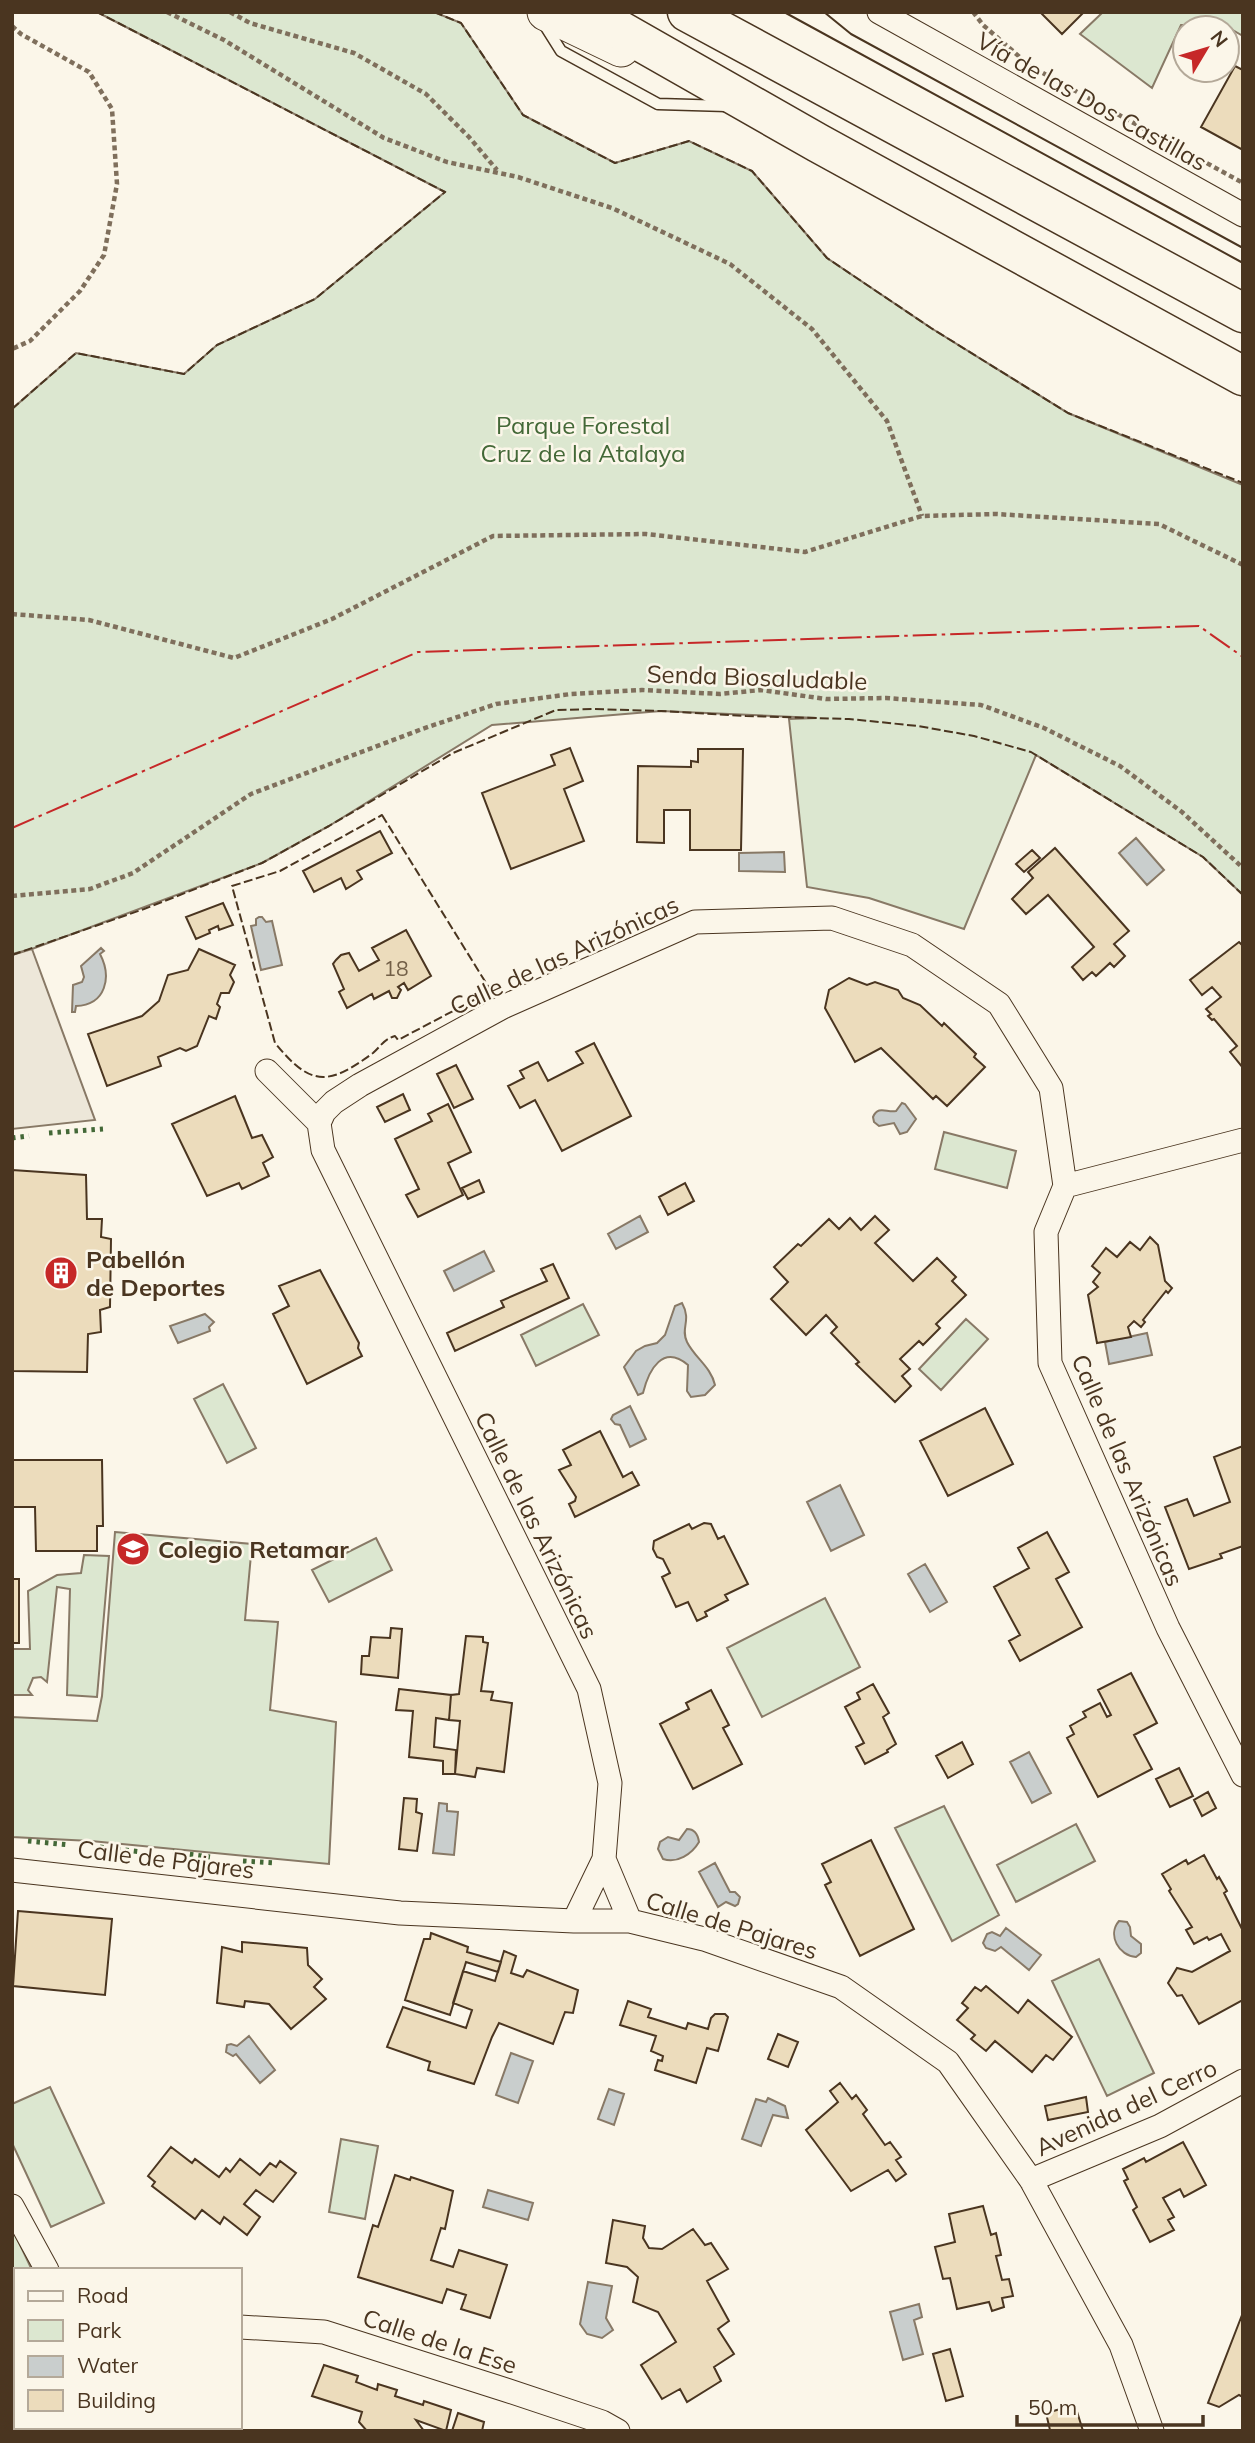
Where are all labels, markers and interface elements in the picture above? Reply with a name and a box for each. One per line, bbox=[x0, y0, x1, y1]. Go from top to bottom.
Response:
north arrow bbox=[1171, 14, 1241, 84]
street label: Vía de las Dos Castillas bbox=[971, 25, 1213, 177]
text: N bbox=[1206, 25, 1233, 52]
park label: Parque Forestal Cruz de la Atalaya bbox=[481, 410, 685, 468]
street label: Senda Biosaludable bbox=[646, 658, 868, 696]
street label: Calle de las Arizónicas bbox=[445, 889, 683, 1021]
house number: 18 bbox=[383, 955, 409, 981]
place label: Pabellón de Deportes bbox=[86, 1244, 225, 1302]
building icon: Pabellón de Deportes bbox=[42, 1254, 80, 1292]
street label: Calle de las Arizónicas bbox=[1066, 1350, 1190, 1590]
street label: Calle de las Arizónicas bbox=[469, 1407, 605, 1643]
school or university icon: Colegio Retamar bbox=[114, 1530, 152, 1568]
place label: Colegio Retamar bbox=[158, 1534, 349, 1564]
street label: Calle de Pajares bbox=[76, 1833, 256, 1885]
street label: Calle de Pajares bbox=[643, 1885, 821, 1965]
street label: Avenida del Cerro bbox=[1031, 2052, 1221, 2162]
legend bbox=[14, 2268, 242, 2429]
text: Road bbox=[77, 2282, 128, 2308]
street label: Calle de la Ese bbox=[359, 2302, 521, 2380]
text: Park bbox=[77, 2317, 121, 2343]
text: Water bbox=[77, 2352, 138, 2378]
scale bar bbox=[1017, 2384, 1202, 2428]
text: Building bbox=[77, 2387, 156, 2413]
text: 50 m bbox=[1028, 2394, 1077, 2420]

